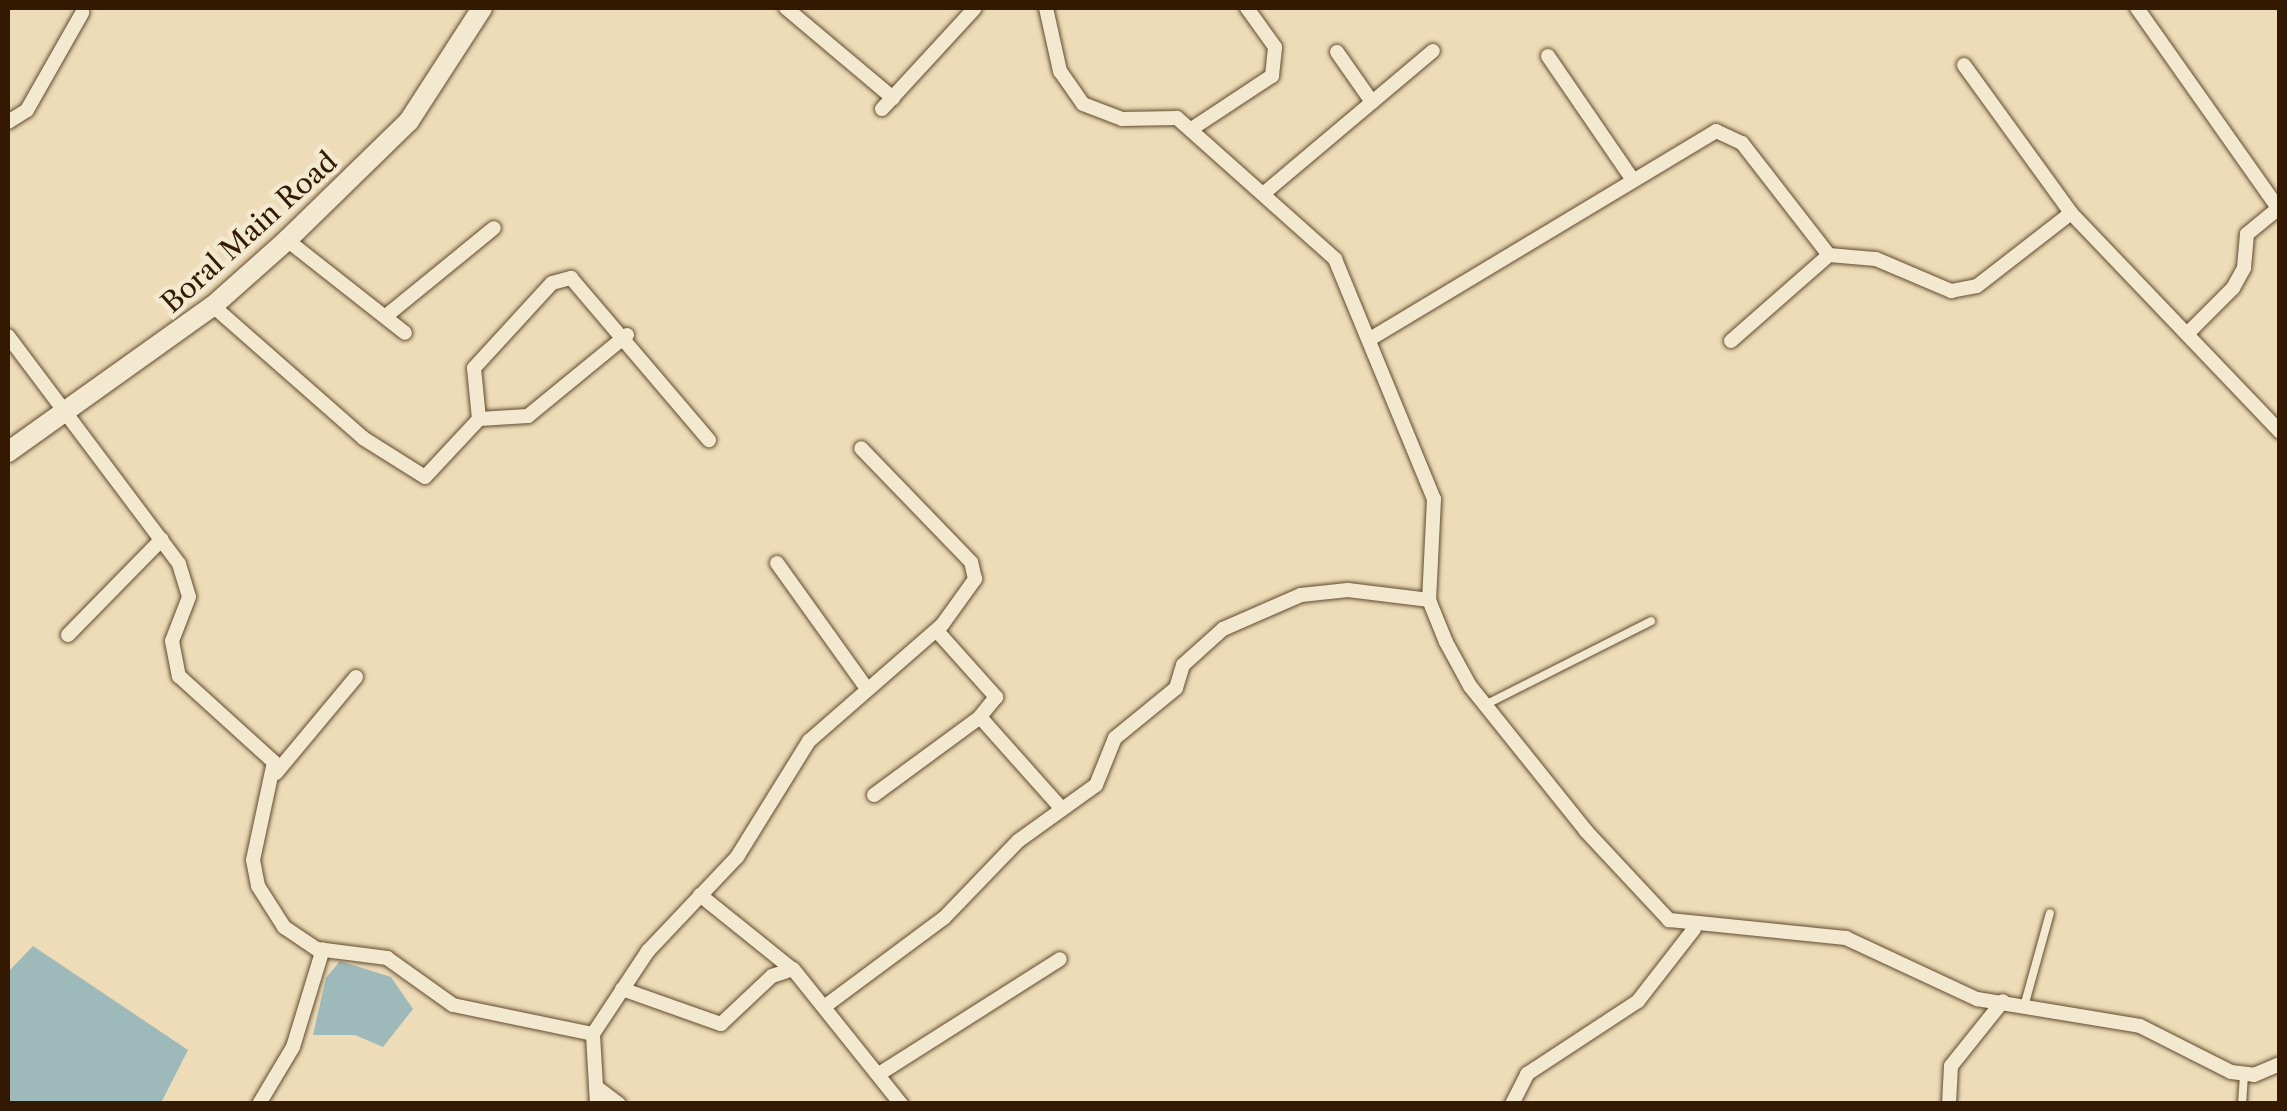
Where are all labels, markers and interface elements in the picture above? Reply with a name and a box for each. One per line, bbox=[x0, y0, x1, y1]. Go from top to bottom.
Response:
street label: Boral Main Road bbox=[154, 144, 344, 320]

